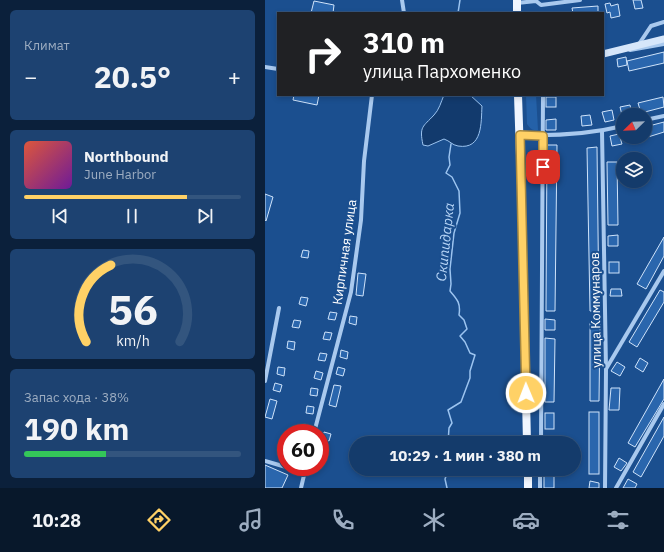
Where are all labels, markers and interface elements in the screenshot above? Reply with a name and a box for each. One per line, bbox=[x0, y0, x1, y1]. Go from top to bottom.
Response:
text: 310 m bbox=[363, 24, 445, 61]
icon: right bbox=[297, 28, 349, 80]
text: Климат bbox=[24, 37, 70, 54]
text: 20.5° bbox=[94, 57, 171, 96]
text: улица Пархоменко bbox=[363, 60, 521, 83]
text: − bbox=[24, 62, 37, 91]
text: + bbox=[228, 62, 241, 91]
north arrow bbox=[616, 108, 652, 144]
map controls bbox=[616, 108, 652, 188]
text: Northbound bbox=[84, 147, 169, 166]
pin bbox=[526, 150, 560, 184]
button: layers bbox=[616, 152, 652, 188]
icon: arrive bbox=[532, 156, 554, 178]
text: June Harbor bbox=[84, 166, 156, 183]
street label: Кирпичная улица bbox=[329, 198, 360, 306]
water label: Скипидарка bbox=[432, 202, 458, 282]
icon: previous bbox=[49, 205, 71, 227]
icon: pause bbox=[121, 205, 143, 227]
icon: next bbox=[194, 205, 216, 227]
street label: улица Коммунаров bbox=[586, 252, 605, 368]
text: 56 bbox=[108, 282, 157, 336]
text: km/h bbox=[116, 330, 149, 349]
position arrow bbox=[505, 372, 547, 414]
text: Запас хода · 38% bbox=[24, 389, 129, 406]
text: 190 km bbox=[24, 409, 129, 448]
speed limit sign: 60 bbox=[277, 424, 329, 476]
text: 10:29 · 1 мин · 380 m bbox=[389, 446, 541, 465]
icon: directions bbox=[145, 506, 173, 534]
icon: music bbox=[237, 506, 265, 534]
icon: phone bbox=[329, 506, 357, 534]
icon: climate bbox=[420, 506, 448, 534]
icon: car bbox=[512, 506, 540, 534]
icon: filters bbox=[604, 506, 632, 534]
text: 10:28 bbox=[32, 509, 81, 532]

